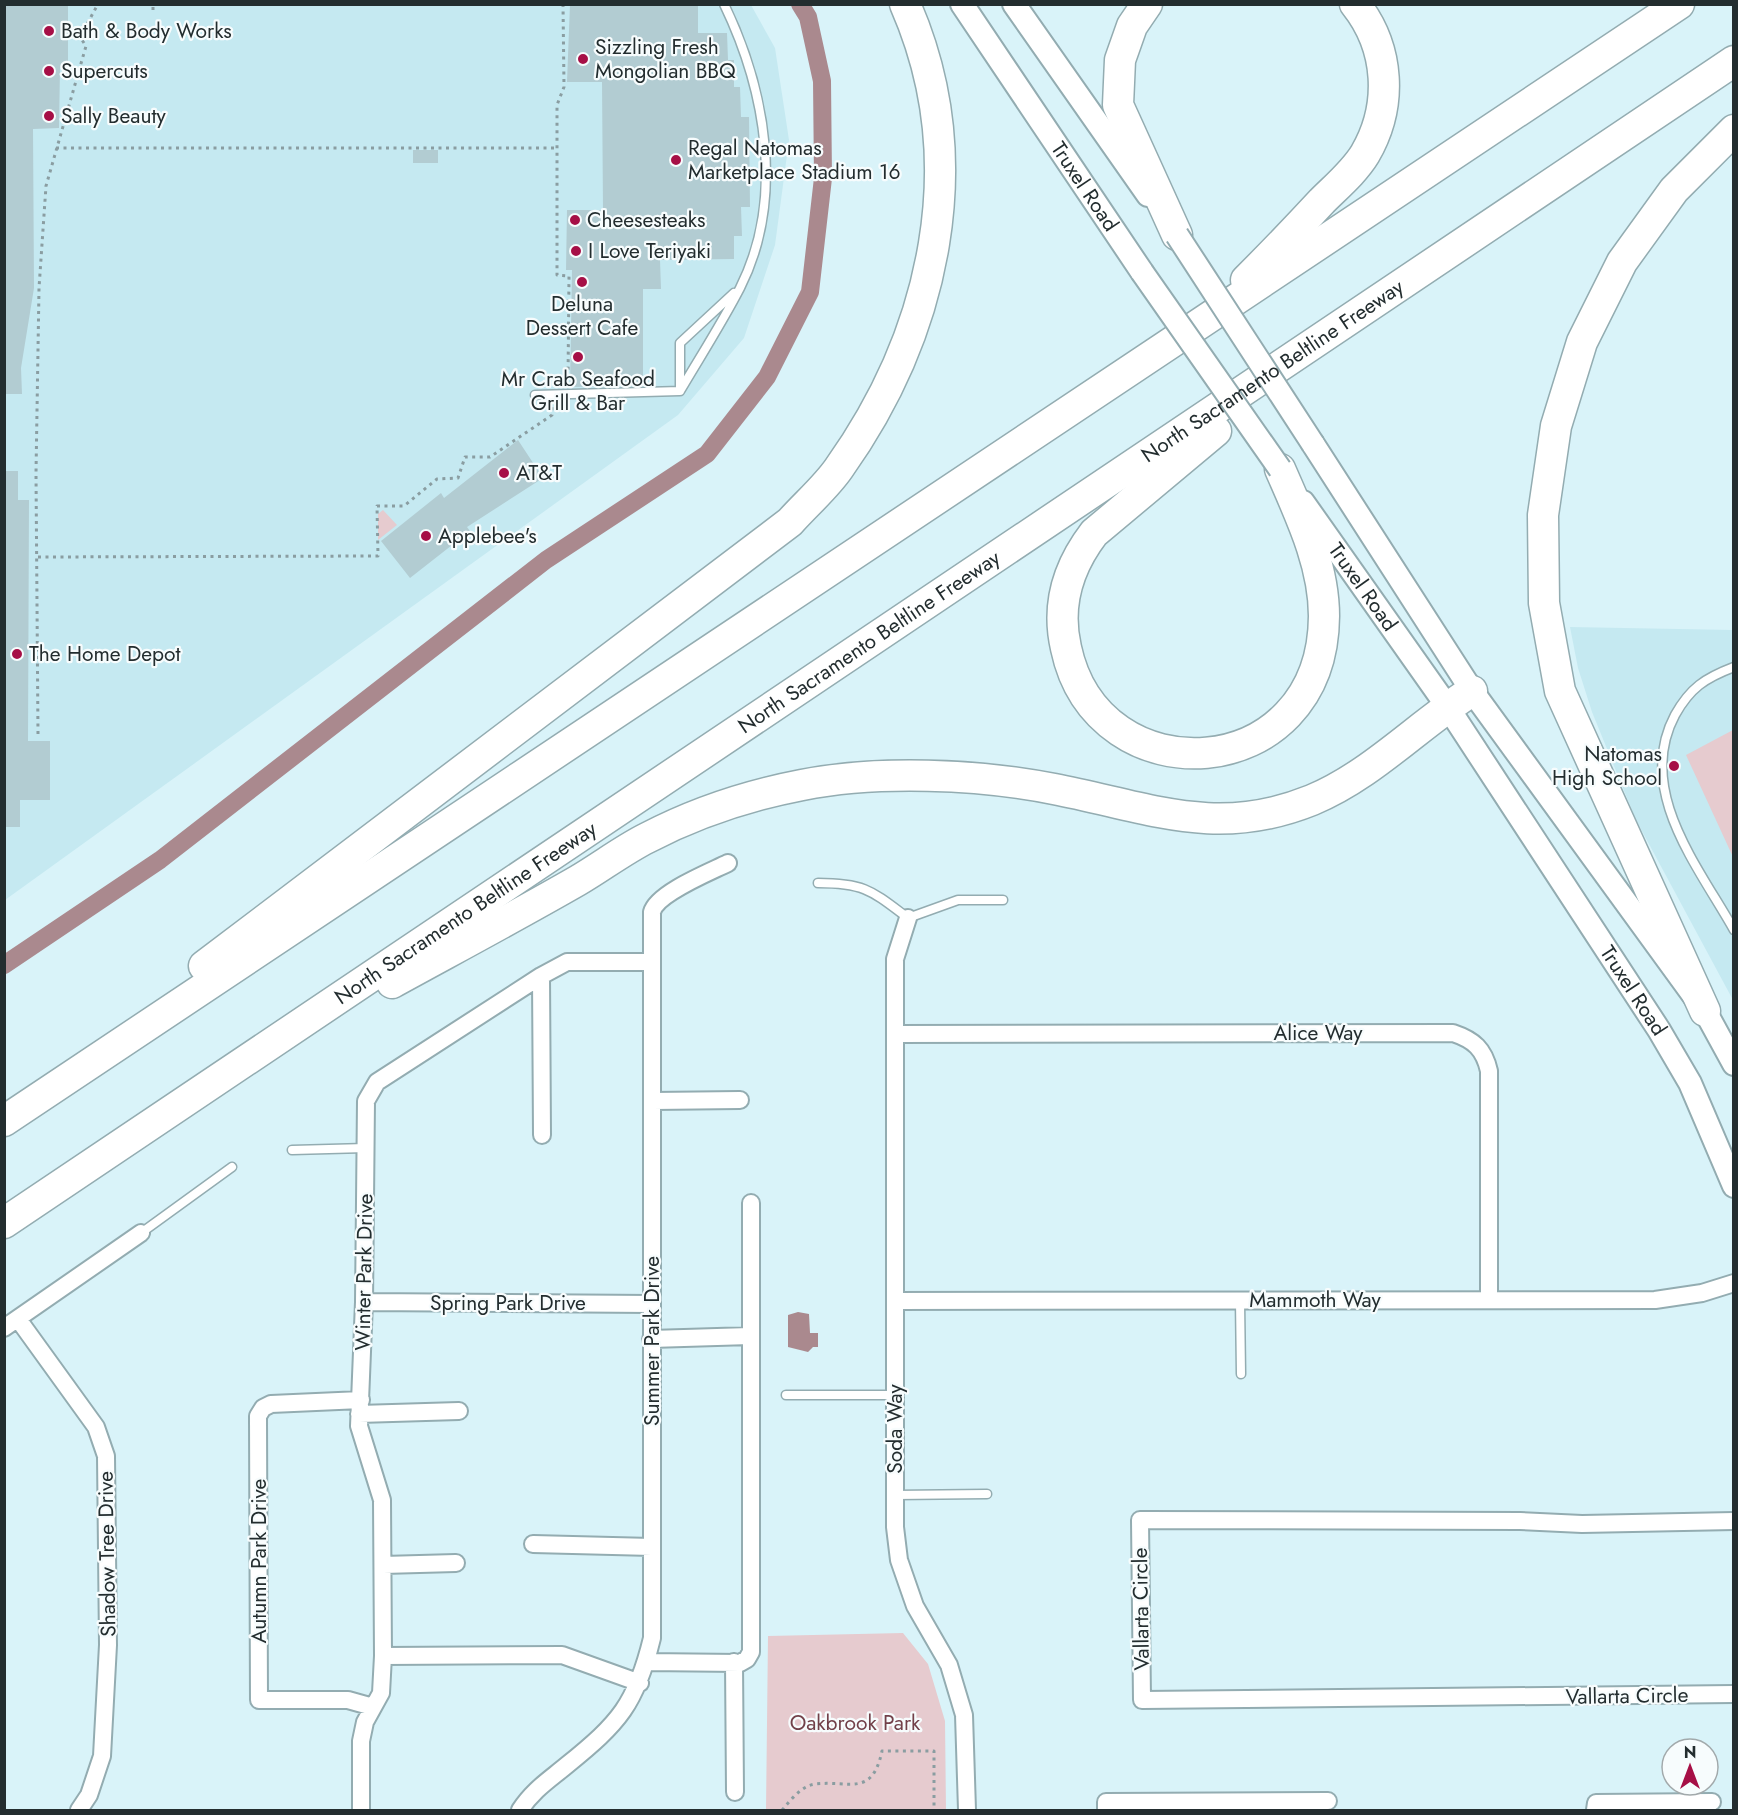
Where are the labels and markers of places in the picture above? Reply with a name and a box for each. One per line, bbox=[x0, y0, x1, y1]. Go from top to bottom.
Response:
place label: Bath & Body Works bbox=[61, 16, 232, 46]
marker: Bath & Body Works bbox=[42, 24, 56, 38]
place label: Sizzling Fresh Mongolian BBQ bbox=[595, 32, 736, 86]
marker: Sizzling Fresh Mongolian BBQ bbox=[576, 52, 590, 66]
place label: Supercuts bbox=[61, 56, 148, 86]
marker: Supercuts bbox=[42, 64, 56, 78]
place label: Sally Beauty bbox=[61, 101, 167, 131]
marker: Sally Beauty bbox=[42, 109, 56, 123]
place label: Regal Natomas Marketplace Stadium 16 bbox=[688, 133, 900, 187]
marker: Regal Natomas Marketplace Stadium 16 bbox=[669, 153, 683, 167]
place label: Cheesesteaks bbox=[587, 205, 705, 235]
marker: Cheesesteaks bbox=[568, 213, 582, 227]
place label: I Love Teriyaki bbox=[588, 236, 711, 266]
marker: I Love Teriyaki bbox=[569, 244, 583, 258]
marker: Deluna Dessert Cafe bbox=[575, 275, 589, 289]
place label: Deluna Dessert Cafe bbox=[526, 289, 639, 343]
marker: Mr Crab Seafood Grill & Bar bbox=[571, 350, 585, 364]
place label: Mr Crab Seafood Grill & Bar bbox=[501, 364, 655, 418]
place label: AT&T bbox=[516, 458, 562, 488]
marker: AT&T bbox=[497, 466, 511, 480]
place label: Applebee's bbox=[438, 521, 537, 551]
marker: Applebee's bbox=[419, 529, 433, 543]
place label: The Home Depot bbox=[29, 639, 180, 669]
marker: The Home Depot bbox=[10, 647, 24, 661]
place label: Natomas High School bbox=[1552, 739, 1662, 793]
marker: Natomas High School bbox=[1667, 759, 1681, 773]

